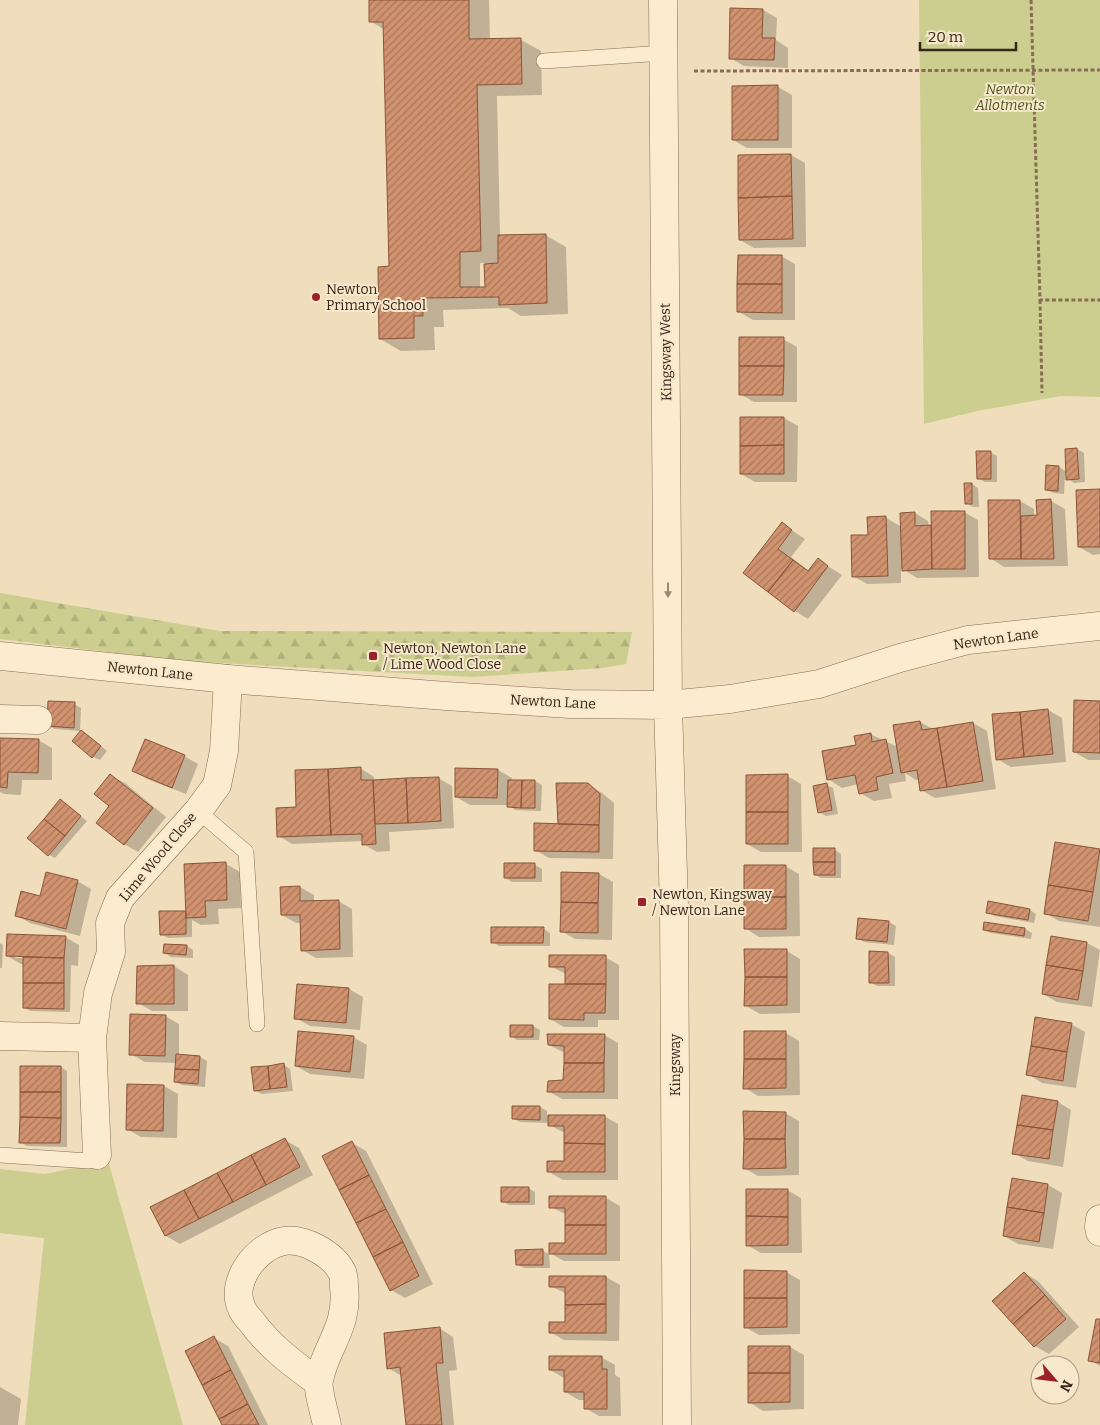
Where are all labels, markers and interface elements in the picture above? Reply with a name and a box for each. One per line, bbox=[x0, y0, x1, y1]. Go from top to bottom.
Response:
scale bar bbox=[920, 20, 1016, 52]
text: 20 m bbox=[928, 28, 964, 46]
park label: Newton Allotments bbox=[974, 81, 1045, 114]
place label: Newton Primary School bbox=[326, 281, 426, 314]
marker: Newton Primary School bbox=[310, 291, 322, 303]
street label: Kingsway West bbox=[657, 303, 675, 401]
one-way arrow bbox=[664, 583, 672, 599]
street label: Newton Lane bbox=[952, 625, 1040, 653]
place label: Newton, Newton Lane / Lime Wood Close bbox=[383, 640, 526, 673]
marker: Newton, Newton Lane / Lime Wood Close bbox=[367, 650, 379, 662]
street label: Newton Lane bbox=[106, 658, 194, 684]
street label: Newton Lane bbox=[510, 691, 596, 713]
street label: Lime Wood Close bbox=[116, 809, 200, 905]
place label: Newton, Kingsway / Newton Lane bbox=[652, 886, 772, 919]
marker: Newton, Kingsway / Newton Lane bbox=[636, 896, 648, 908]
street label: Kingsway bbox=[667, 1033, 684, 1096]
north arrow bbox=[1030, 1355, 1080, 1405]
text: N bbox=[1056, 1377, 1076, 1395]

